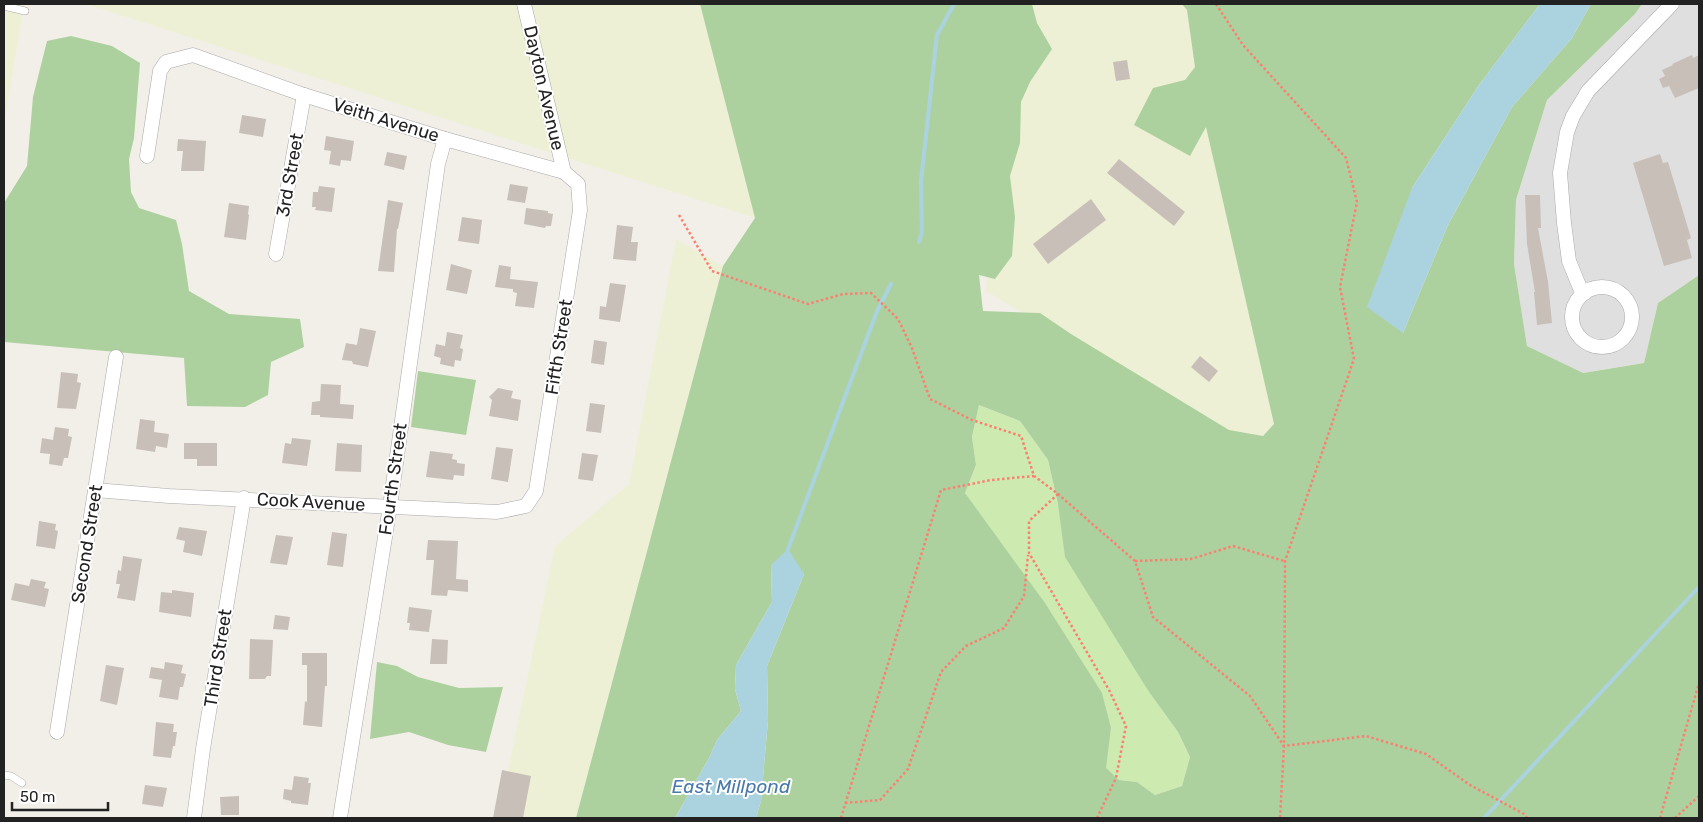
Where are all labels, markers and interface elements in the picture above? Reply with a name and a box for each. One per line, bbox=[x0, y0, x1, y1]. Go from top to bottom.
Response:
street label: Dayton Avenue bbox=[519, 23, 569, 153]
street label: Veith Avenue bbox=[330, 93, 442, 147]
street label: 3rd Street bbox=[272, 131, 308, 219]
street label: Fifth Street bbox=[541, 298, 577, 396]
street label: Fourth Street bbox=[374, 422, 412, 536]
street label: Second Street bbox=[67, 483, 107, 605]
street label: Cook Avenue bbox=[256, 488, 366, 516]
street label: Third Street bbox=[199, 607, 237, 709]
water label: East Millpond bbox=[672, 775, 791, 798]
scale bar bbox=[12, 780, 109, 812]
text: 50 m bbox=[20, 788, 55, 806]

